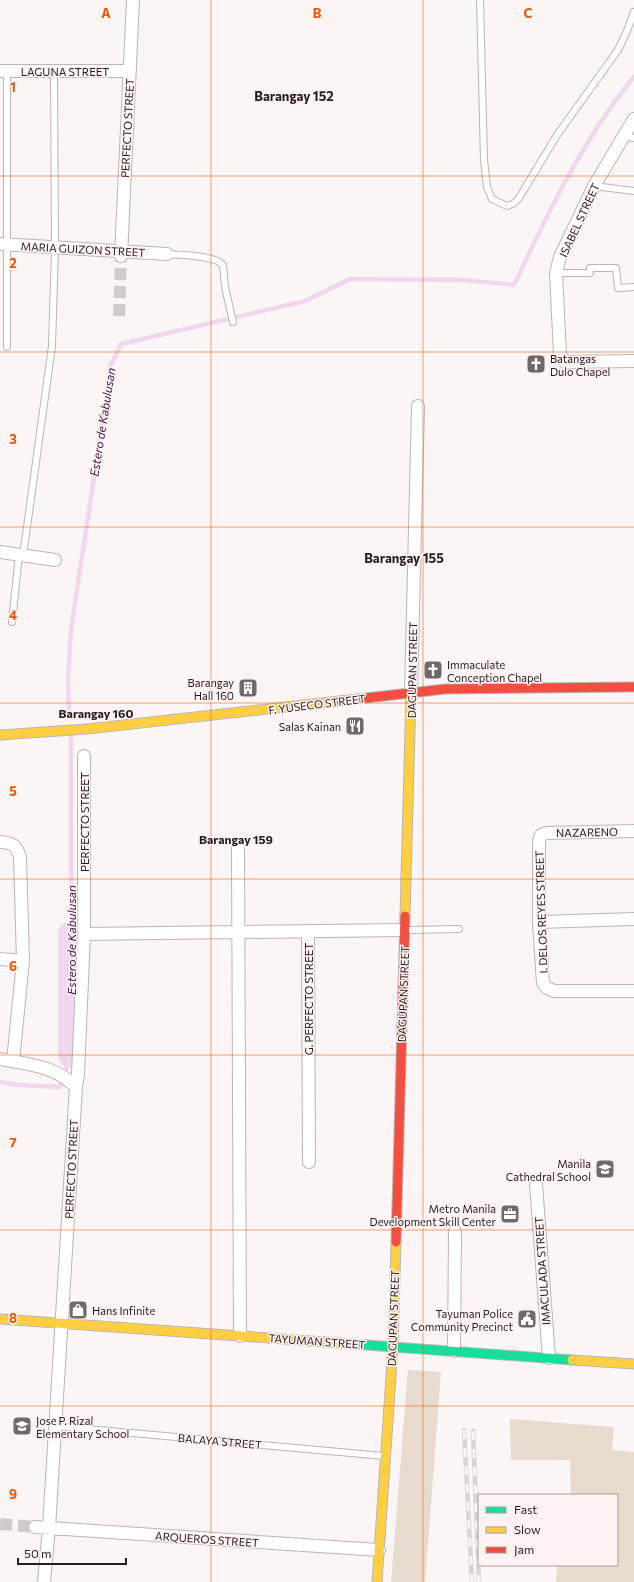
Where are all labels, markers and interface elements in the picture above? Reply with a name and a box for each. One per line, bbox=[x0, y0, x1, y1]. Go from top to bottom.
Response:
text: A bbox=[101, 5, 111, 21]
text: B bbox=[313, 5, 322, 21]
text: C bbox=[524, 5, 533, 21]
street label: LAGUNA STREET bbox=[21, 65, 109, 78]
street label: PERFECTO STREET bbox=[118, 78, 136, 178]
text: 1 bbox=[10, 79, 16, 95]
district label: Barangay 152 bbox=[254, 88, 334, 104]
street label: ISABEL STREET bbox=[556, 181, 602, 259]
street label: MARIA GUIZON STREET bbox=[20, 239, 146, 259]
text: 2 bbox=[9, 255, 17, 271]
place label: Batangas Dulo Chapel bbox=[550, 352, 610, 378]
church icon: Batangas Dulo Chapel bbox=[525, 353, 547, 375]
water label: Estero de Kabulusan bbox=[86, 367, 118, 477]
text: 3 bbox=[9, 431, 17, 447]
district label: Barangay 155 bbox=[364, 550, 444, 566]
text: 4 bbox=[9, 607, 17, 623]
street label: DAGUPAN STREET bbox=[405, 622, 419, 718]
place label: Immaculate Conception Chapel bbox=[447, 658, 542, 684]
church icon: Immaculate Conception Chapel bbox=[422, 659, 444, 681]
place label: Barangay Hall 160 bbox=[188, 676, 234, 702]
building icon: Barangay Hall 160 bbox=[237, 677, 259, 699]
street label: F. YUSECO STREET bbox=[268, 692, 366, 716]
district label: Barangay 160 bbox=[59, 706, 133, 720]
restaurant icon: Salas Kainan bbox=[344, 715, 366, 737]
place label: Salas Kainan bbox=[279, 720, 341, 733]
street label: PERFECTO STREET bbox=[78, 772, 91, 872]
text: 5 bbox=[9, 783, 17, 799]
street label: NAZARENO bbox=[556, 825, 618, 839]
district label: Barangay 159 bbox=[199, 832, 273, 846]
street label: I. DELOS REYES STREET bbox=[532, 850, 550, 974]
water label: Estero de Kabulusan bbox=[64, 885, 78, 995]
street label: G. PERFECTO STREET bbox=[302, 943, 315, 1055]
street label: DAGUPAN STREET bbox=[395, 946, 411, 1042]
text: 6 bbox=[9, 958, 17, 974]
street label: PERFECTO STREET bbox=[62, 1119, 80, 1219]
text: 7 bbox=[9, 1134, 17, 1150]
place label: Manila Cathedral School bbox=[506, 1157, 591, 1183]
school or university icon: Manila Cathedral School bbox=[594, 1158, 616, 1180]
place label: Metro Manila Development Skill Center bbox=[370, 1202, 497, 1228]
office icon: Metro Manila Development Skill Center bbox=[499, 1203, 521, 1225]
street label: IMACULADA STREET bbox=[532, 1216, 552, 1326]
street label: DAGUPAN STREET bbox=[385, 1270, 401, 1366]
shop icon: Hans Infinite bbox=[67, 1299, 89, 1321]
place label: Hans Infinite bbox=[92, 1304, 156, 1317]
place label: Tayuman Police Community Precinct bbox=[411, 1307, 513, 1333]
public building icon: Tayuman Police Community Precinct bbox=[516, 1308, 538, 1330]
text: 8 bbox=[9, 1310, 17, 1326]
street label: TAYUMAN STREET bbox=[268, 1331, 366, 1351]
place label: Jose P. Rizal Elementary School bbox=[36, 1414, 129, 1440]
school or university icon: Jose P. Rizal Elementary School bbox=[11, 1415, 33, 1437]
street label: BALAYA STREET bbox=[177, 1431, 263, 1451]
text: 9 bbox=[9, 1486, 17, 1502]
legend bbox=[478, 1494, 618, 1566]
text: Fast bbox=[514, 1502, 537, 1516]
text: Slow bbox=[514, 1522, 541, 1536]
street label: ARQUEROS STREET bbox=[155, 1529, 259, 1549]
scale bar bbox=[18, 1540, 126, 1566]
text: Jam bbox=[514, 1542, 534, 1557]
text: 50 m bbox=[24, 1546, 52, 1560]

